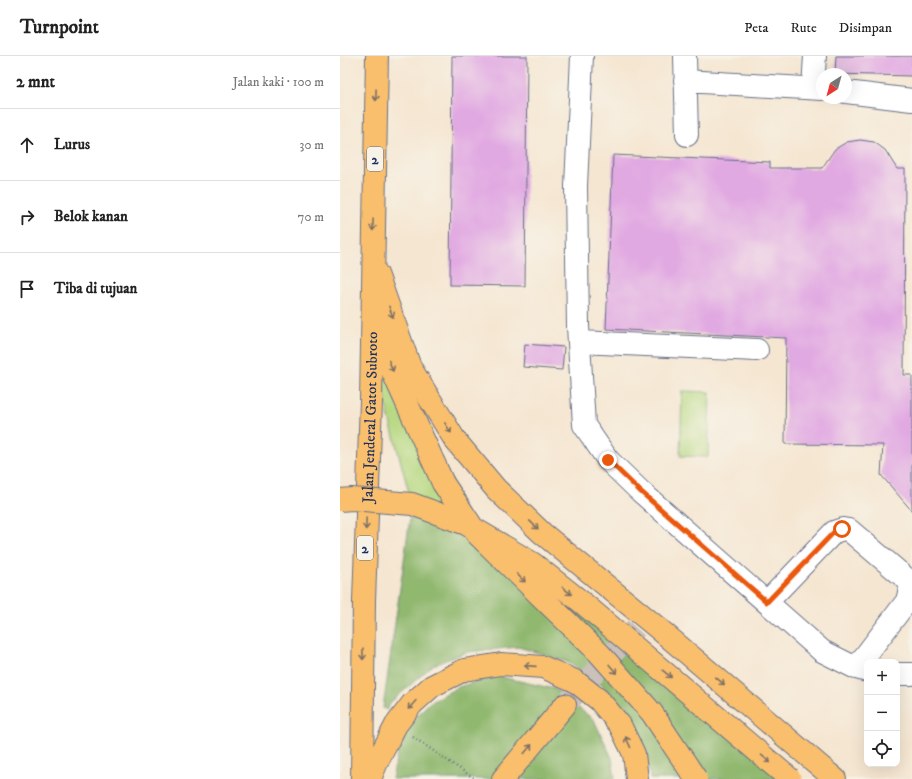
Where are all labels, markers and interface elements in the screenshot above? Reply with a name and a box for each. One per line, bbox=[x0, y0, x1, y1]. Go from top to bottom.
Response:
text: Turnpoint bbox=[20, 16, 99, 39]
text: Peta bbox=[744, 19, 769, 37]
text: Rute bbox=[791, 19, 817, 37]
text: Disimpan bbox=[839, 19, 892, 37]
north arrow bbox=[816, 68, 852, 104]
text: 2 mnt bbox=[16, 71, 55, 93]
text: Jalan kaki · 100 m bbox=[233, 74, 324, 90]
one-way arrow bbox=[372, 88, 380, 101]
icon: ahead bbox=[16, 134, 38, 156]
text: Lurus bbox=[54, 135, 90, 154]
text: 30 m bbox=[300, 137, 324, 153]
road number: 2 bbox=[367, 147, 383, 171]
icon: right bbox=[16, 206, 38, 228]
text: Belok kanan bbox=[54, 207, 128, 226]
text: 70 m bbox=[298, 209, 324, 225]
one-way arrow bbox=[369, 218, 377, 231]
icon: arrive bbox=[16, 278, 38, 300]
text: Tiba di tujuan bbox=[54, 279, 137, 298]
one-way arrow bbox=[387, 305, 395, 317]
street label: Jalan Jenderal Gatot Subroto bbox=[358, 331, 382, 505]
one-way arrow bbox=[388, 360, 396, 372]
one-way arrow bbox=[444, 422, 452, 433]
route end bbox=[599, 451, 617, 469]
one-way arrow bbox=[362, 517, 370, 530]
one-way arrow bbox=[529, 520, 539, 530]
route start bbox=[833, 520, 851, 538]
road number: 2 bbox=[357, 536, 373, 560]
one-way arrow bbox=[515, 573, 525, 582]
one-way arrow bbox=[562, 586, 573, 595]
one-way arrow bbox=[359, 647, 367, 660]
map controls bbox=[864, 659, 900, 767]
button: + bbox=[864, 659, 900, 695]
one-way arrow bbox=[524, 663, 537, 670]
one-way arrow bbox=[609, 663, 618, 674]
one-way arrow bbox=[662, 670, 672, 679]
one-way arrow bbox=[715, 677, 726, 686]
button: − bbox=[864, 695, 900, 731]
one-way arrow bbox=[407, 700, 416, 710]
button: locate bbox=[864, 731, 900, 767]
one-way arrow bbox=[624, 736, 631, 748]
one-way arrow bbox=[523, 745, 532, 755]
one-way arrow bbox=[761, 754, 771, 763]

